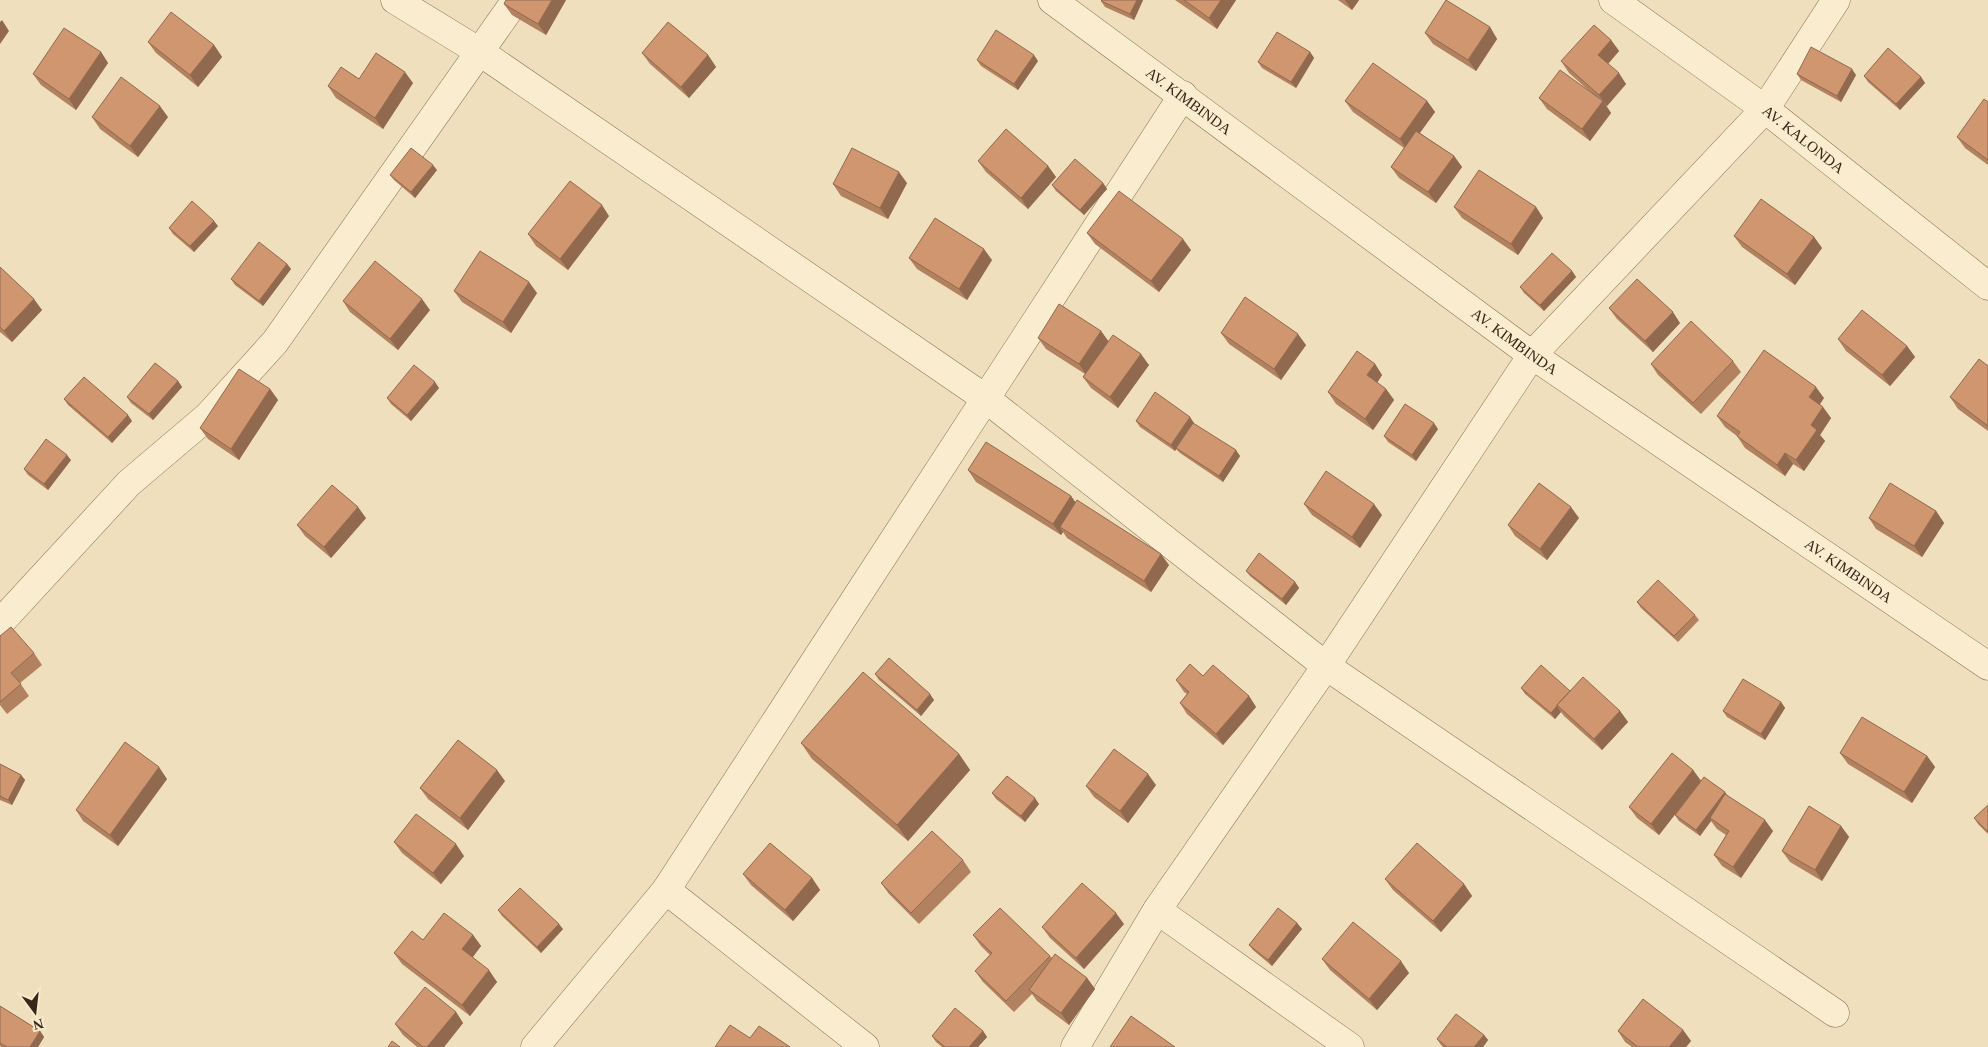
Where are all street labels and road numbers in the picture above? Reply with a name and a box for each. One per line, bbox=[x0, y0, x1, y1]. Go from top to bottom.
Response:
street label: AV. KIMBINDA bbox=[1143, 64, 1235, 138]
street label: AV. KALONDA bbox=[1759, 102, 1847, 177]
street label: AV. KIMBINDA bbox=[1469, 305, 1561, 378]
street label: AV. KIMBINDA bbox=[1802, 535, 1895, 606]

